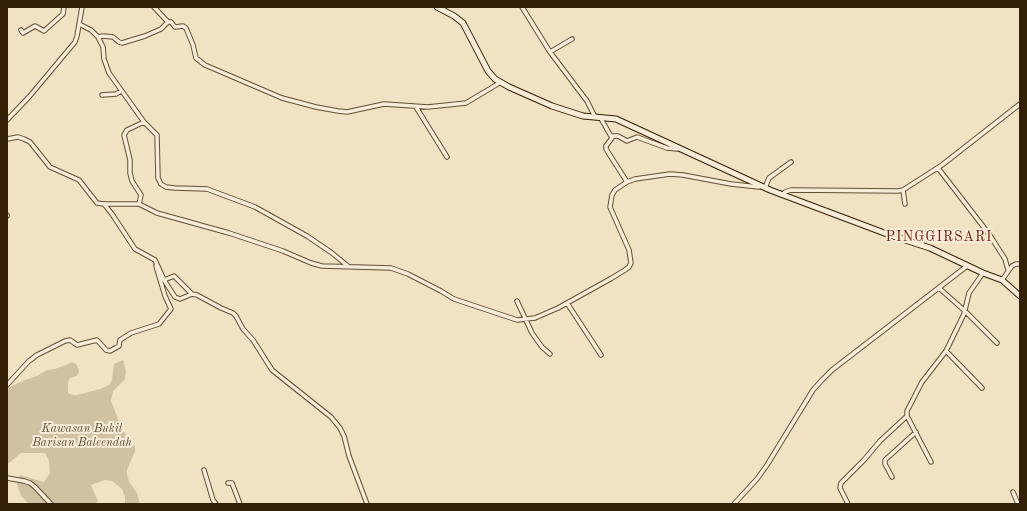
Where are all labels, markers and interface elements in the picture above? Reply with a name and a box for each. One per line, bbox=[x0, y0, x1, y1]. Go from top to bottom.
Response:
district label: PINGGIRSARI bbox=[885, 229, 993, 245]
park label: Kawasan Bukit Barisan Baleendah bbox=[32, 422, 132, 450]

